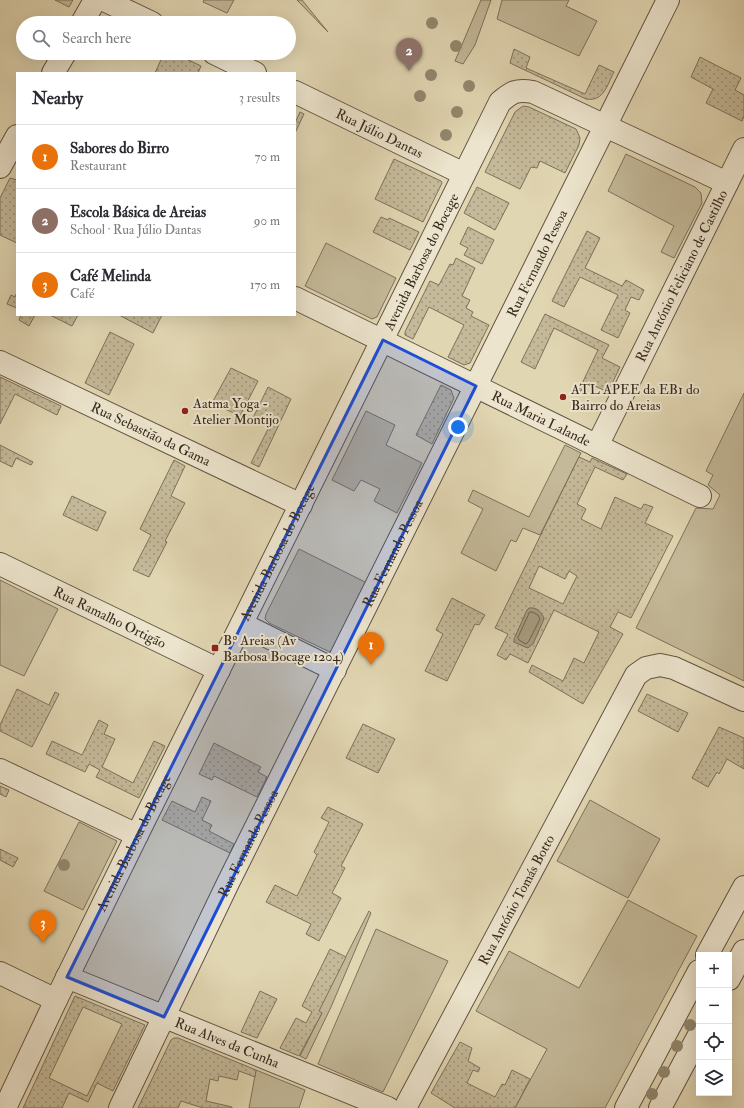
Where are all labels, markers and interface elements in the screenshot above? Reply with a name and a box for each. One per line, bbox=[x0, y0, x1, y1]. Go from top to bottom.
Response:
search box bbox=[16, 16, 296, 60]
icon: search bbox=[30, 27, 52, 49]
text: Search here bbox=[62, 29, 131, 48]
pin: 2 bbox=[396, 38, 422, 71]
text: Nearby bbox=[32, 88, 83, 109]
text: 3 results bbox=[239, 90, 280, 106]
street label: Rua Júlio Dantas bbox=[333, 105, 426, 162]
text: Sabores do Birro bbox=[70, 139, 169, 158]
text: 1 bbox=[43, 149, 47, 165]
text: 70 m bbox=[255, 149, 280, 165]
text: Restaurant bbox=[70, 158, 126, 174]
street label: Rua António Feliciano de Castilho bbox=[632, 187, 732, 365]
street label: Avenida Barbosa do Bocage bbox=[380, 190, 463, 334]
text: Escola Básica de Areias bbox=[70, 203, 206, 222]
street label: Rua Fernando Pessoa bbox=[503, 207, 571, 320]
text: 2 bbox=[42, 213, 48, 229]
text: 90 m bbox=[254, 213, 280, 229]
text: School · Rua Júlio Dantas bbox=[70, 222, 201, 238]
text: Café Melinda bbox=[70, 267, 151, 286]
text: 3 bbox=[43, 277, 48, 293]
text: 170 m bbox=[250, 277, 280, 293]
text: Café bbox=[70, 286, 94, 302]
place label: ATL APEE da EB1 do Bairro do Areias bbox=[570, 381, 700, 414]
street label: Rua Maria Lalande bbox=[489, 387, 593, 450]
marker: ATL APEE da EB1 do Bairro do Areias bbox=[558, 392, 568, 402]
place label: Aatma Yoga - Atelier Montijo bbox=[192, 395, 279, 428]
street label: Rua Sebastião da Gama bbox=[88, 398, 213, 470]
marker: Aatma Yoga - Atelier Montijo bbox=[180, 406, 190, 416]
your location bbox=[448, 417, 468, 437]
street label: Avenida Barbosa do Bocage bbox=[236, 481, 319, 625]
street label: Rua Fernando Pessoa bbox=[359, 497, 427, 610]
street label: Rua Ramalho Ortigão bbox=[50, 583, 169, 652]
place label: Bº Areias (Av Barbosa Bocage 1204) bbox=[223, 632, 344, 665]
pin: 1 bbox=[358, 632, 384, 665]
marker: Bº Areias (Av Barbosa Bocage 1204) bbox=[210, 643, 220, 653]
street label: Avenida Barbosa do Bocage bbox=[93, 771, 175, 915]
street label: Rua Fernando Pessoa bbox=[214, 787, 282, 900]
street label: Rua António Tomás Botto bbox=[475, 832, 558, 968]
pin: 3 bbox=[30, 910, 56, 943]
map controls bbox=[696, 952, 732, 1096]
button: + bbox=[696, 952, 732, 988]
button: − bbox=[696, 988, 732, 1024]
street label: Rua Alves da Cunha bbox=[172, 1014, 282, 1072]
button: locate bbox=[696, 1024, 732, 1060]
button: layers bbox=[696, 1060, 732, 1096]

